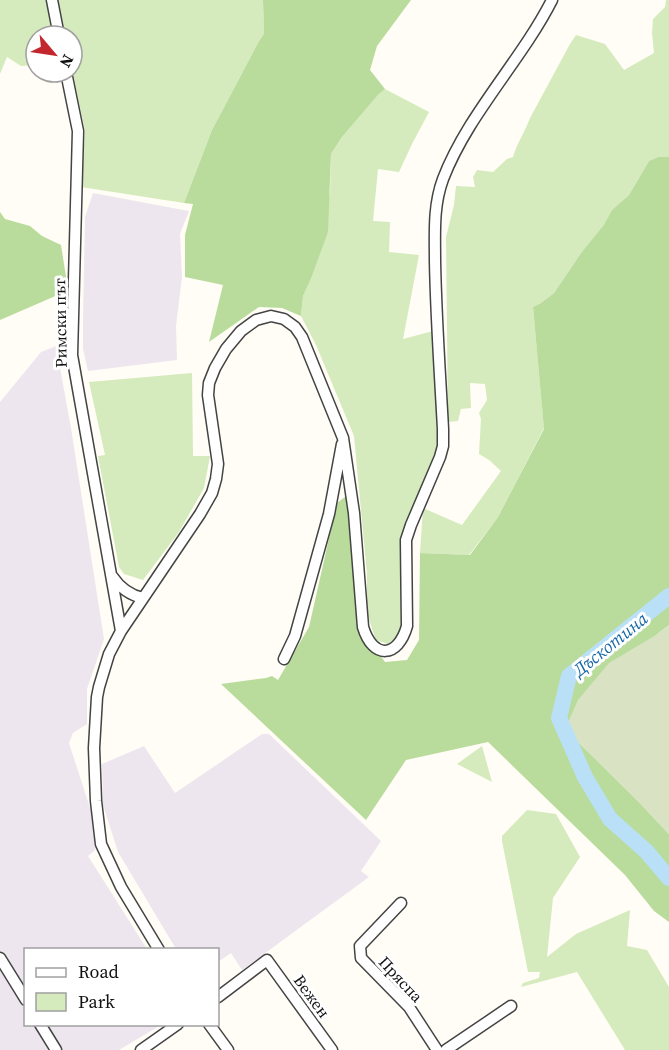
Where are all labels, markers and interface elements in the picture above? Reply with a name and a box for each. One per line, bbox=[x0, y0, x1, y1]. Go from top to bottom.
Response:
north arrow bbox=[24, 24, 84, 84]
text: N bbox=[55, 51, 80, 72]
street label: Римски път bbox=[48, 278, 72, 368]
water label: Дъскотина bbox=[566, 606, 653, 683]
legend bbox=[24, 948, 219, 1026]
street label: Пряспа bbox=[374, 951, 429, 1007]
text: Road bbox=[78, 959, 119, 984]
street label: Вежен bbox=[289, 970, 335, 1022]
text: Park bbox=[78, 989, 115, 1014]

